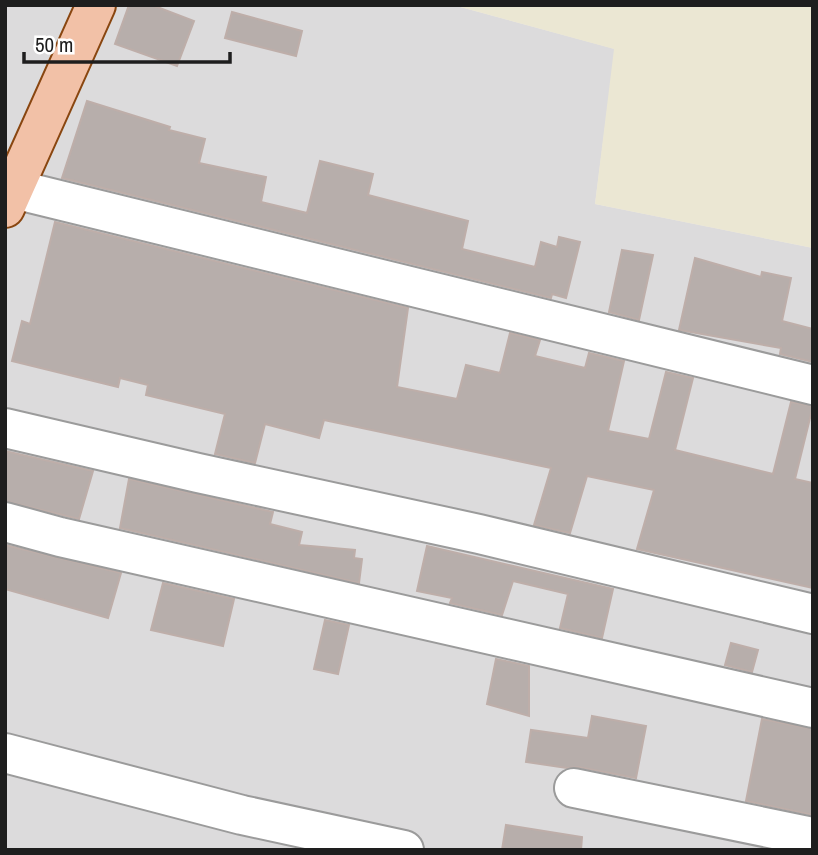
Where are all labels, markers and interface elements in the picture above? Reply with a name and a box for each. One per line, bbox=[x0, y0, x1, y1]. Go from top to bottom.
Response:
scale bar bbox=[24, 21, 231, 65]
text: 50 m bbox=[35, 30, 73, 59]

